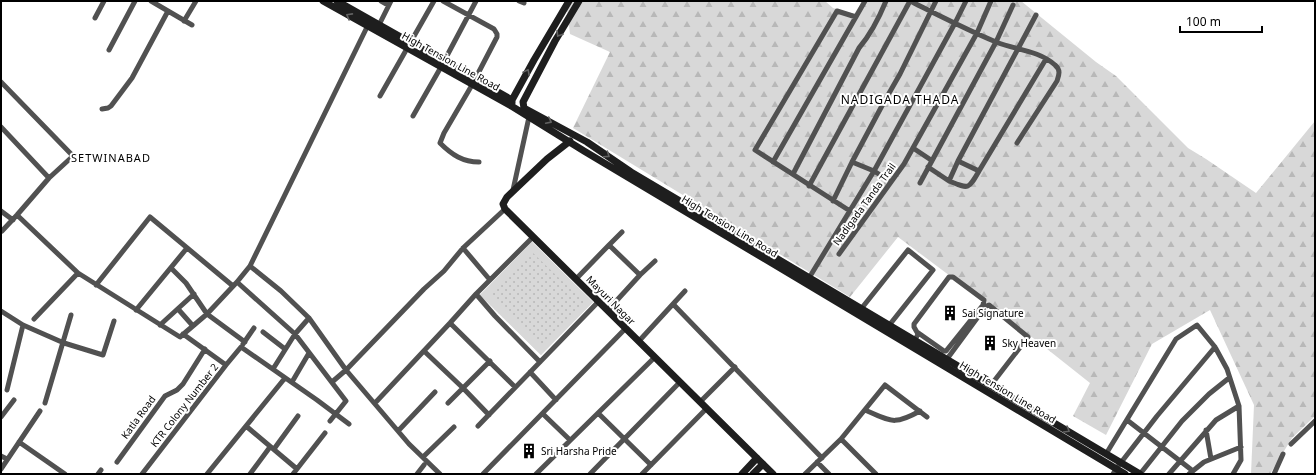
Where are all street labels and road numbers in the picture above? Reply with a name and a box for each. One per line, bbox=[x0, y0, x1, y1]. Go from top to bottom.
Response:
street label: High Tension Line Road bbox=[399, 28, 503, 94]
street label: Nadigada Tanda Trail bbox=[829, 160, 899, 248]
street label: High Tension Line Road bbox=[679, 192, 781, 260]
street label: Mayuri Nagar bbox=[583, 272, 639, 328]
street label: High Tension Line Road bbox=[957, 358, 1059, 426]
street label: KTR Colony Number 2 bbox=[147, 360, 221, 450]
street label: Katla Road bbox=[118, 393, 158, 441]

